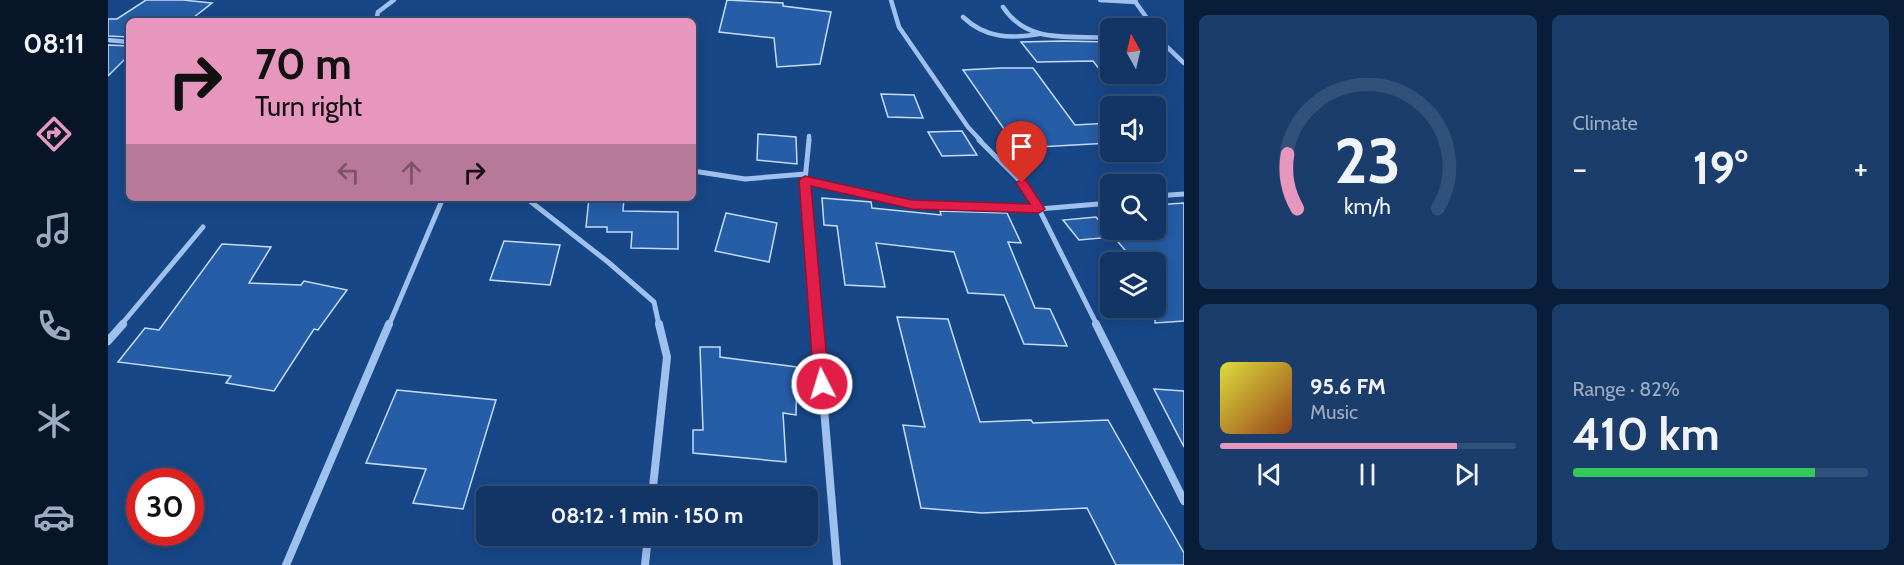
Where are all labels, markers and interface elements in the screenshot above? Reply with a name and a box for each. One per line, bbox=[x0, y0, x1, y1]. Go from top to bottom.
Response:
north arrow bbox=[1100, 18, 1166, 84]
map controls bbox=[1100, 18, 1166, 318]
text: 08:11 bbox=[23, 27, 85, 60]
text: 70 m bbox=[255, 38, 352, 90]
icon: right bbox=[156, 42, 234, 120]
text: Turn right bbox=[255, 90, 362, 123]
button: sound bbox=[1100, 96, 1166, 162]
text: Climate bbox=[1573, 111, 1638, 135]
icon: directions bbox=[33, 113, 75, 155]
pin bbox=[996, 121, 1047, 183]
text: 23 bbox=[1334, 123, 1401, 199]
icon: arrive bbox=[1005, 130, 1038, 163]
text: 19° bbox=[1693, 141, 1748, 195]
text: − bbox=[1573, 148, 1587, 188]
text: + bbox=[1853, 148, 1868, 188]
icon: left bbox=[332, 156, 365, 189]
icon: ahead bbox=[395, 156, 428, 189]
icon: right bbox=[458, 156, 491, 189]
button: search bbox=[1100, 174, 1166, 240]
text: km/h bbox=[1344, 193, 1391, 219]
icon: music bbox=[33, 209, 75, 251]
button: layers bbox=[1100, 252, 1166, 318]
icon: phone bbox=[33, 305, 75, 347]
position arrow bbox=[790, 352, 854, 416]
text: 95.6 FM bbox=[1310, 373, 1386, 400]
text: Range · 82% bbox=[1573, 377, 1680, 401]
icon: climate bbox=[33, 400, 75, 442]
text: Music bbox=[1310, 400, 1358, 424]
text: 410 km bbox=[1573, 407, 1720, 461]
icon: previous bbox=[1253, 458, 1286, 491]
icon: pause bbox=[1351, 458, 1384, 491]
icon: next bbox=[1450, 458, 1483, 491]
speed limit sign: 30 bbox=[126, 468, 204, 546]
icon: car bbox=[33, 496, 75, 538]
text: 08:12 · 1 min · 150 m bbox=[551, 502, 743, 529]

